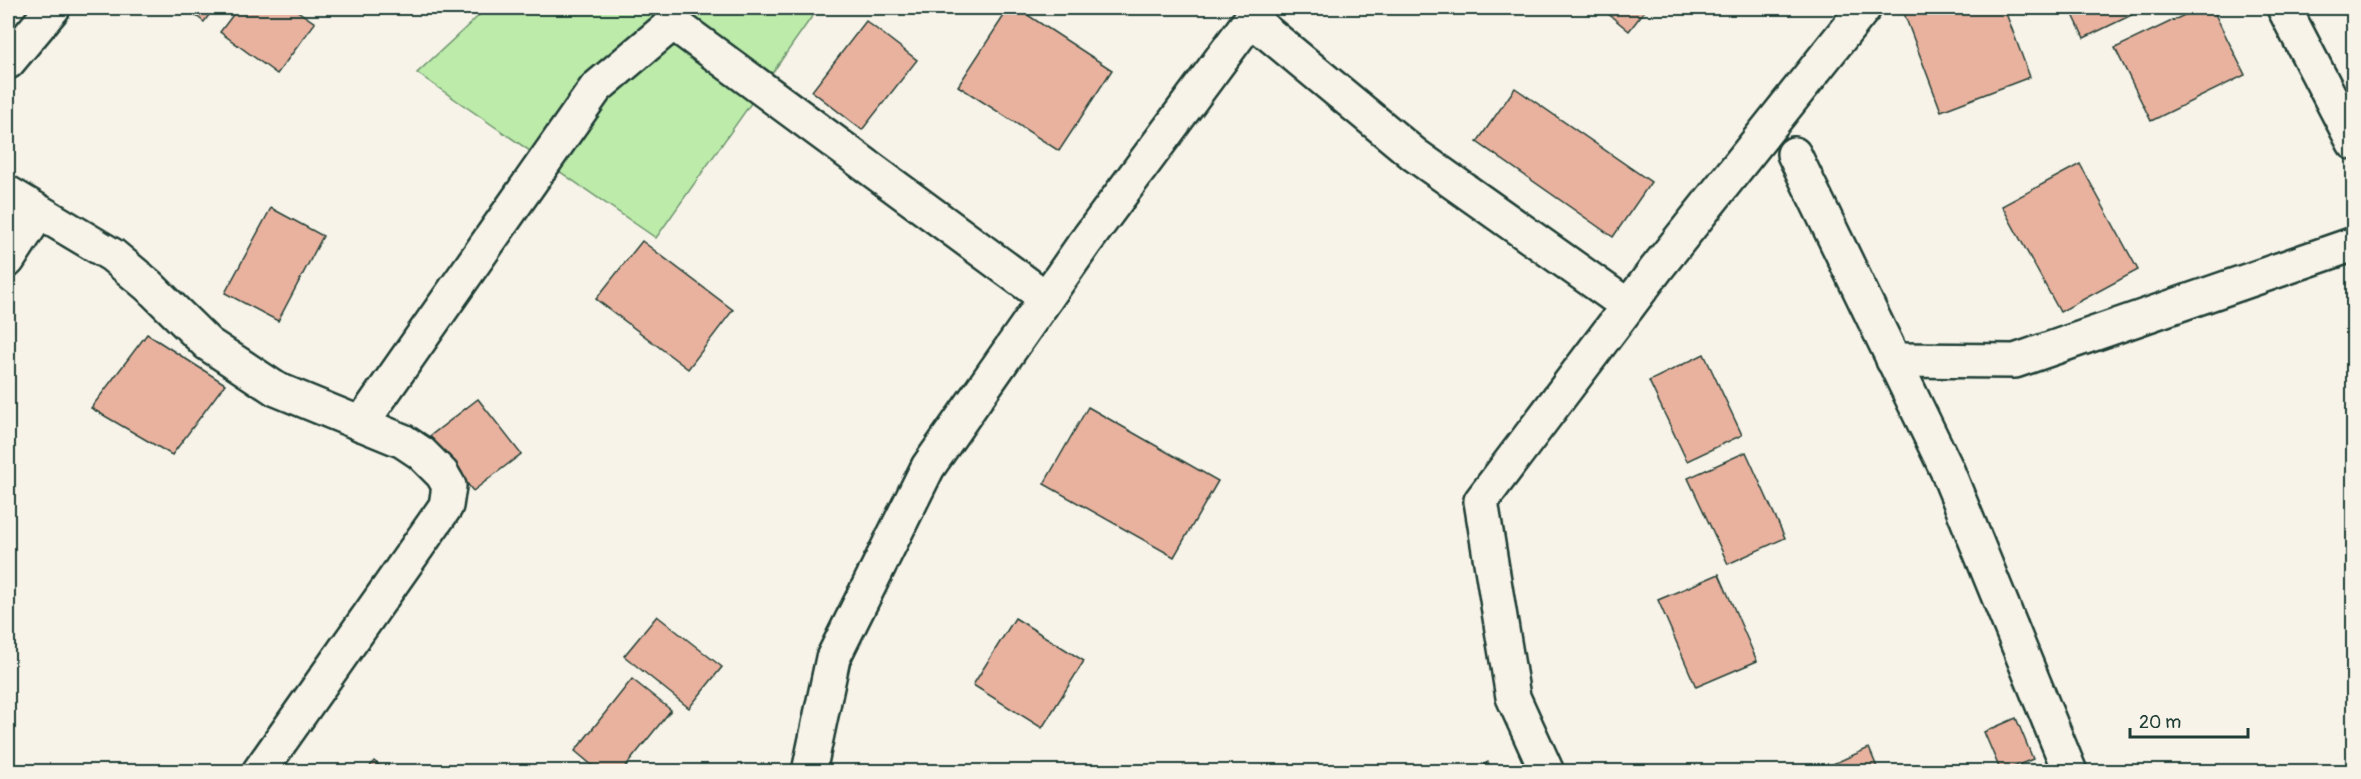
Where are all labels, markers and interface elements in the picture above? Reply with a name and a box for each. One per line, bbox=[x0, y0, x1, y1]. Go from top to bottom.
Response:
scale bar bbox=[2130, 701, 2248, 739]
text: 20 m bbox=[2139, 711, 2181, 734]

